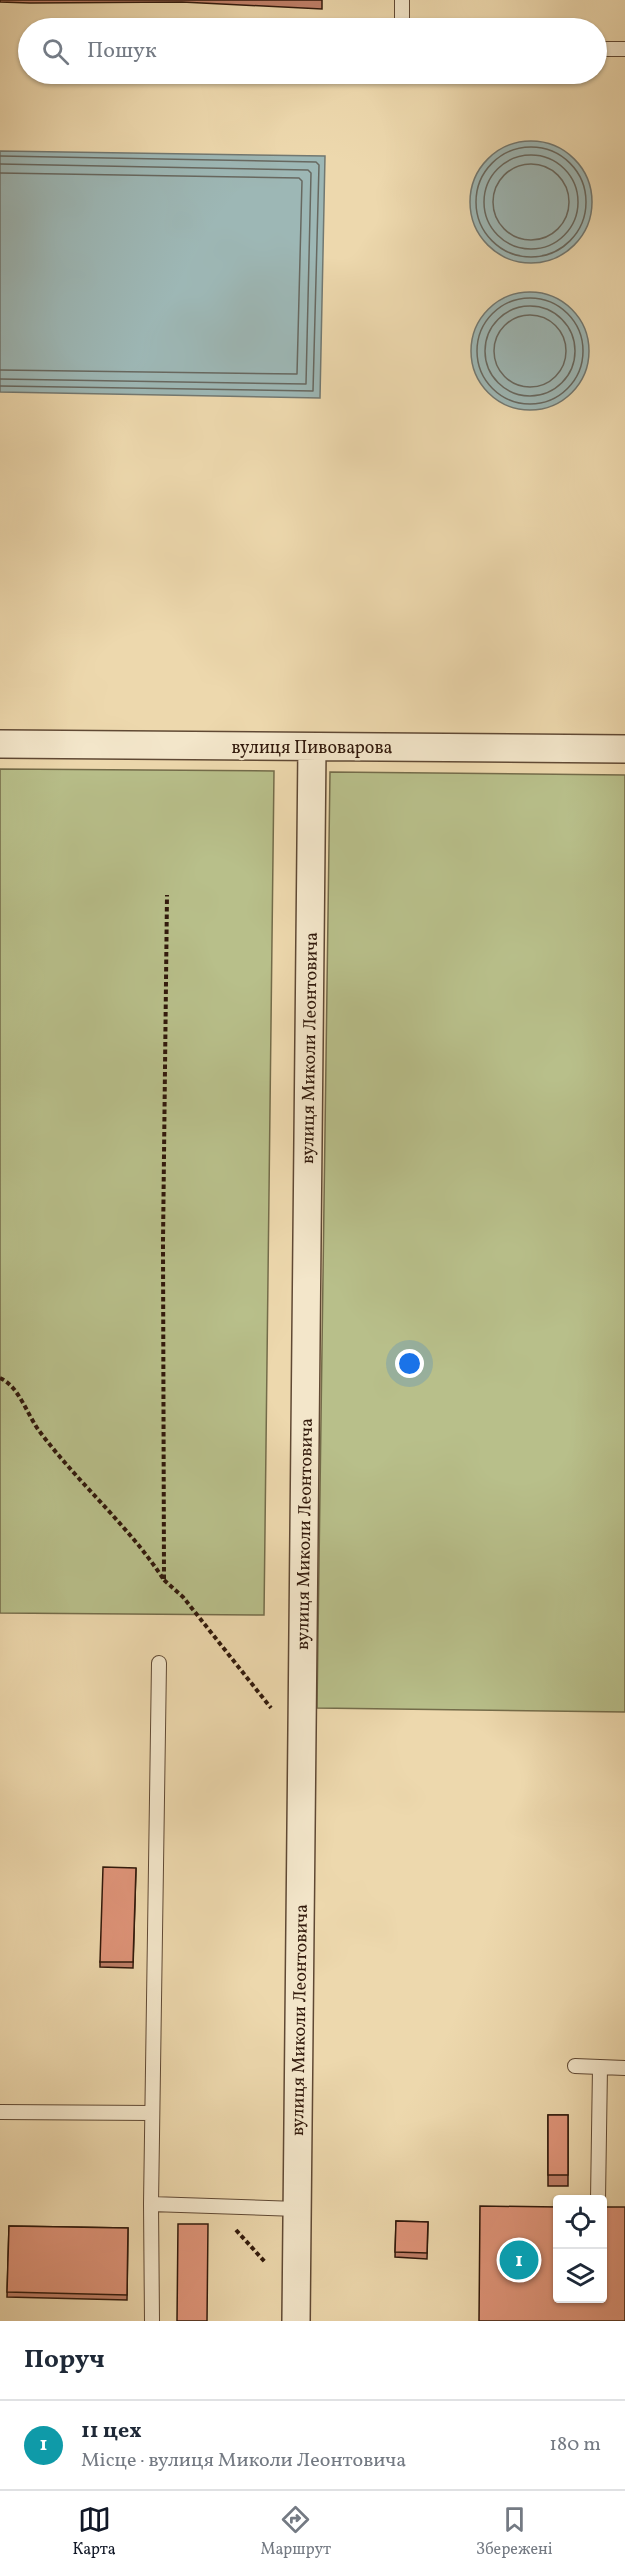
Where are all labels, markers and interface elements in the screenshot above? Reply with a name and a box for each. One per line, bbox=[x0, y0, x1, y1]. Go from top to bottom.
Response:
search box bbox=[18, 18, 607, 84]
icon: search bbox=[39, 35, 72, 68]
text: Пошук bbox=[87, 36, 157, 67]
street label: вулиця Пивоварова bbox=[231, 736, 393, 761]
street label: вулиця Миколи Леонтовича bbox=[296, 932, 325, 1164]
your location bbox=[395, 1349, 424, 1378]
street label: вулиця Миколи Леонтовича bbox=[291, 1418, 320, 1650]
street label: вулиця Миколи Леонтовича bbox=[286, 1904, 315, 2136]
map controls bbox=[553, 2195, 607, 2303]
button: locate bbox=[553, 2195, 607, 2249]
pin: 1 bbox=[500, 2238, 538, 2282]
button: layers bbox=[553, 2249, 607, 2303]
text: Поруч bbox=[24, 2342, 105, 2378]
text: 11 цех bbox=[81, 2416, 142, 2447]
text: 1 bbox=[39, 2431, 48, 2459]
text: 180 m bbox=[549, 2431, 601, 2459]
text: Місце · вулиця Миколи Леонтовича bbox=[81, 2447, 406, 2475]
tab: Карта bbox=[72, 2503, 116, 2561]
tab: Маршрут bbox=[261, 2503, 331, 2561]
tab: Збережені bbox=[476, 2503, 553, 2561]

